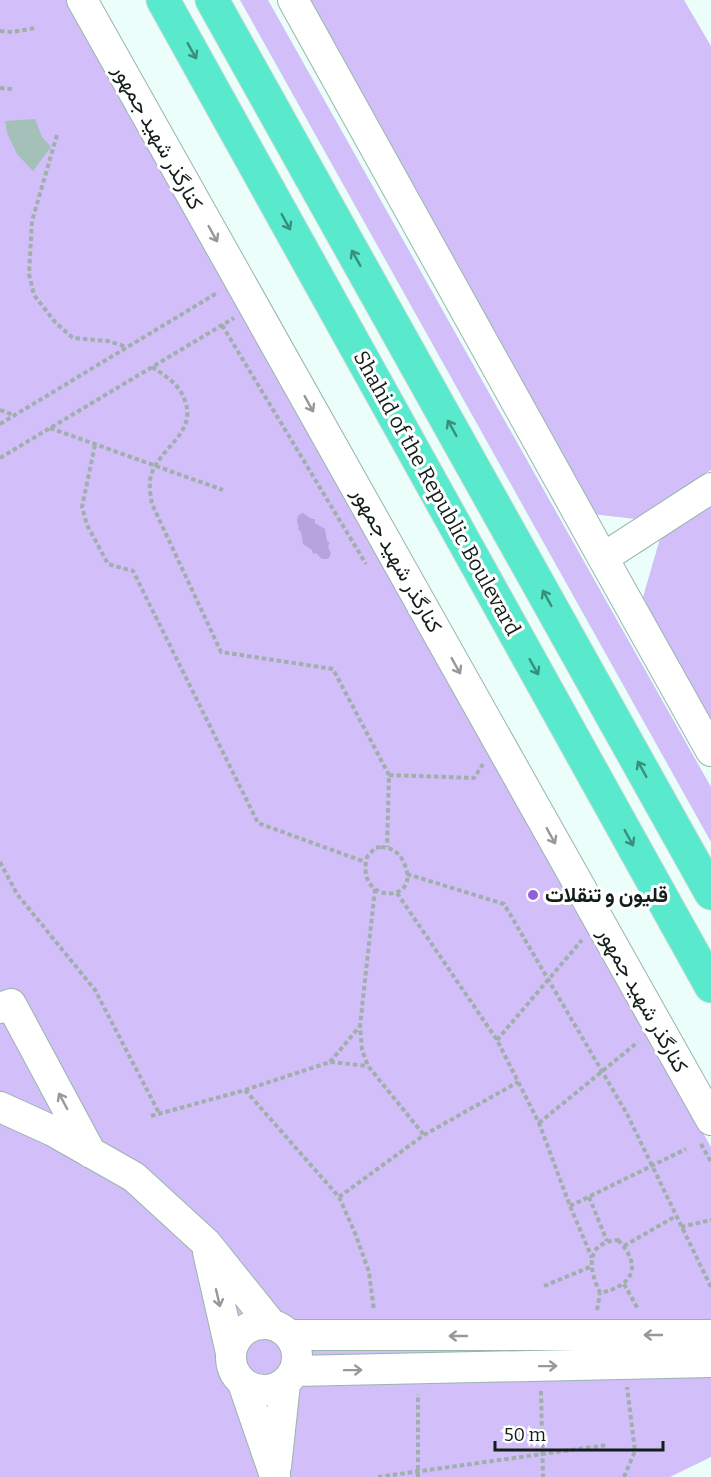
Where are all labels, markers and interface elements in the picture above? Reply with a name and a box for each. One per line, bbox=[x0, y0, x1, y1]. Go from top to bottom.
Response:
one-way arrow bbox=[186, 42, 198, 59]
street label: کنارگذر شهید جمهور bbox=[107, 59, 209, 214]
one-way arrow bbox=[281, 213, 293, 230]
one-way arrow bbox=[208, 225, 219, 243]
one-way arrow bbox=[350, 250, 362, 267]
street label: Shahid of the Republic Boulevard bbox=[348, 346, 526, 640]
one-way arrow bbox=[303, 395, 315, 412]
one-way arrow bbox=[446, 420, 458, 437]
street label: کنارگذر شهید جمهور bbox=[346, 482, 448, 637]
one-way arrow bbox=[541, 590, 552, 608]
one-way arrow bbox=[450, 657, 462, 674]
one-way arrow bbox=[529, 658, 540, 676]
one-way arrow bbox=[636, 761, 648, 778]
one-way arrow bbox=[545, 827, 557, 844]
one-way arrow bbox=[623, 829, 635, 846]
place label: قلیون و تنقلات bbox=[545, 882, 668, 908]
marker: قلیون و تنقلات bbox=[526, 888, 540, 902]
street label: کنارگذر شهید جمهور bbox=[592, 922, 694, 1077]
one-way arrow bbox=[57, 1093, 68, 1111]
one-way arrow bbox=[213, 1288, 225, 1307]
one-way arrow bbox=[643, 1329, 663, 1341]
one-way arrow bbox=[448, 1330, 468, 1342]
one-way arrow bbox=[538, 1360, 558, 1371]
one-way arrow bbox=[343, 1364, 363, 1376]
scale bar bbox=[495, 1414, 663, 1452]
text: 50 m bbox=[504, 1424, 546, 1446]

